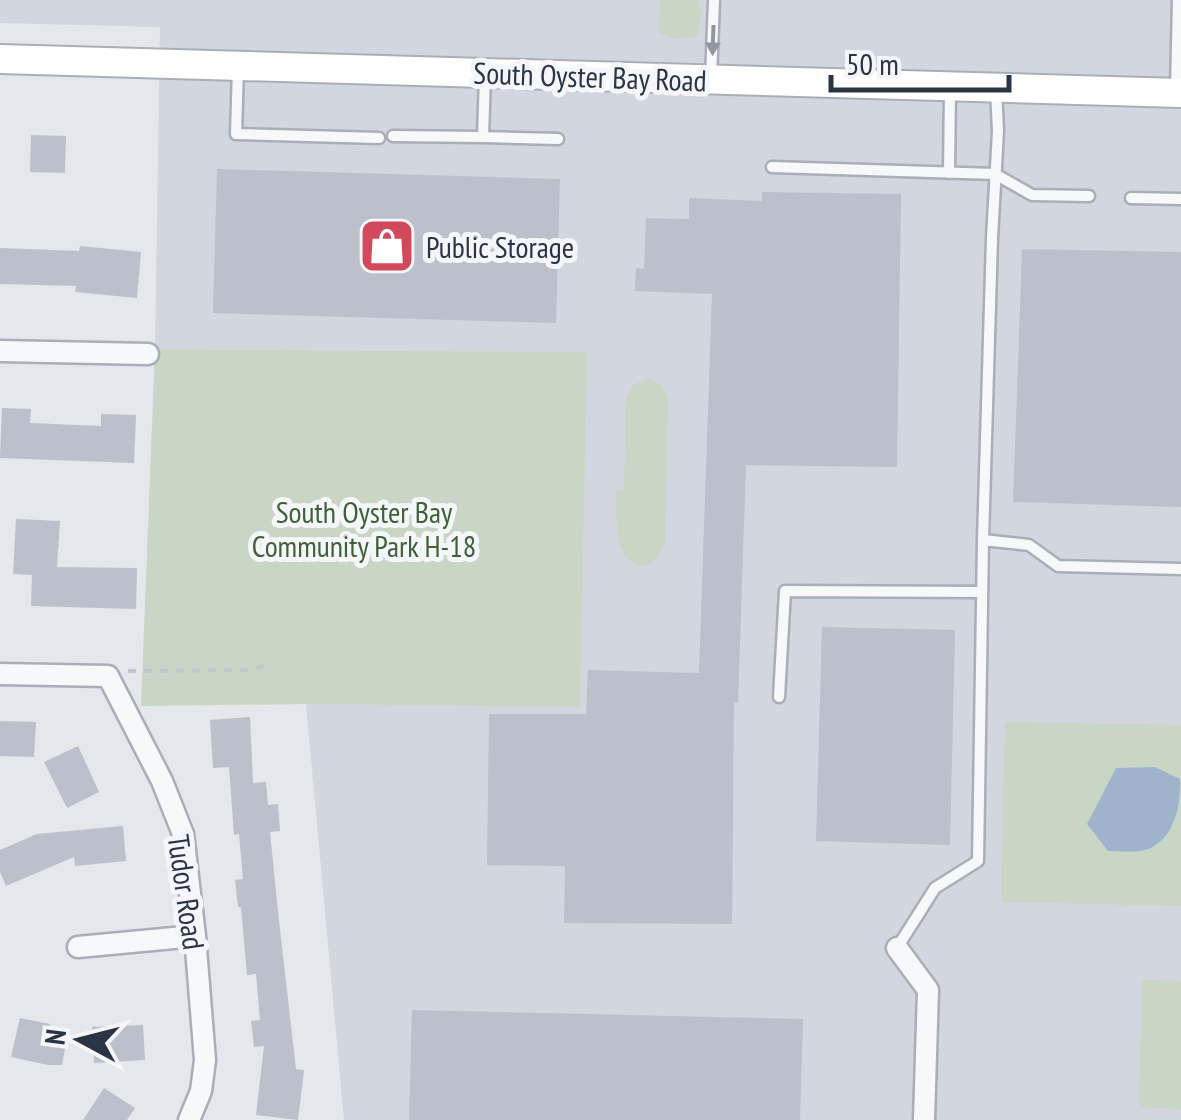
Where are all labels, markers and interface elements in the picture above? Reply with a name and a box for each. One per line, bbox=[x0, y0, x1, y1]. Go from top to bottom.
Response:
one-way arrow bbox=[705, 24, 721, 56]
scale bar bbox=[831, 30, 1008, 92]
text: 50 m bbox=[846, 44, 899, 83]
street label: South Oyster Bay Road bbox=[473, 52, 707, 100]
shop icon: Public Storage bbox=[357, 216, 417, 276]
place label: Public Storage bbox=[426, 227, 574, 266]
park label: South Oyster Bay Community Park H-18 bbox=[252, 492, 476, 565]
street label: Tudor Road bbox=[160, 832, 214, 952]
north arrow bbox=[30, 990, 130, 1090]
text: N bbox=[35, 1027, 74, 1047]

